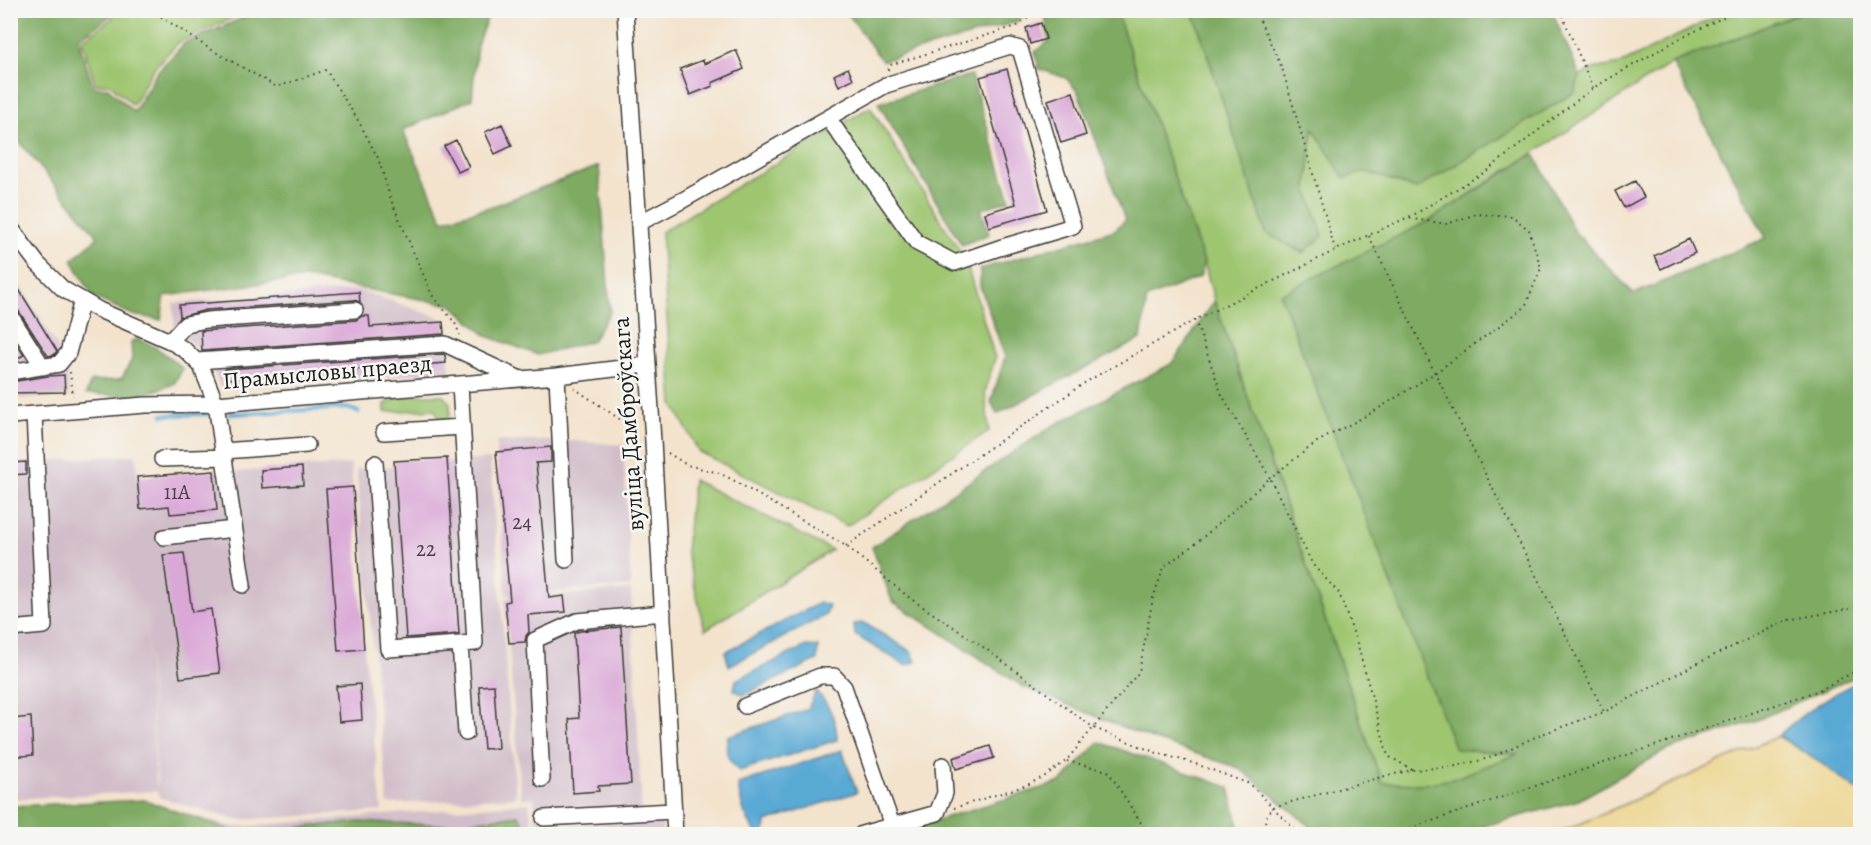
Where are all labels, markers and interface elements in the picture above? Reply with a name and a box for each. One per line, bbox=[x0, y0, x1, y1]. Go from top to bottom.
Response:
street label: вуліца Дамброўскага bbox=[605, 316, 651, 532]
street label: Прамысловы праезд bbox=[221, 347, 433, 397]
house number: 11А bbox=[164, 478, 191, 506]
house number: 24 bbox=[512, 508, 532, 536]
house number: 22 bbox=[416, 535, 436, 563]

